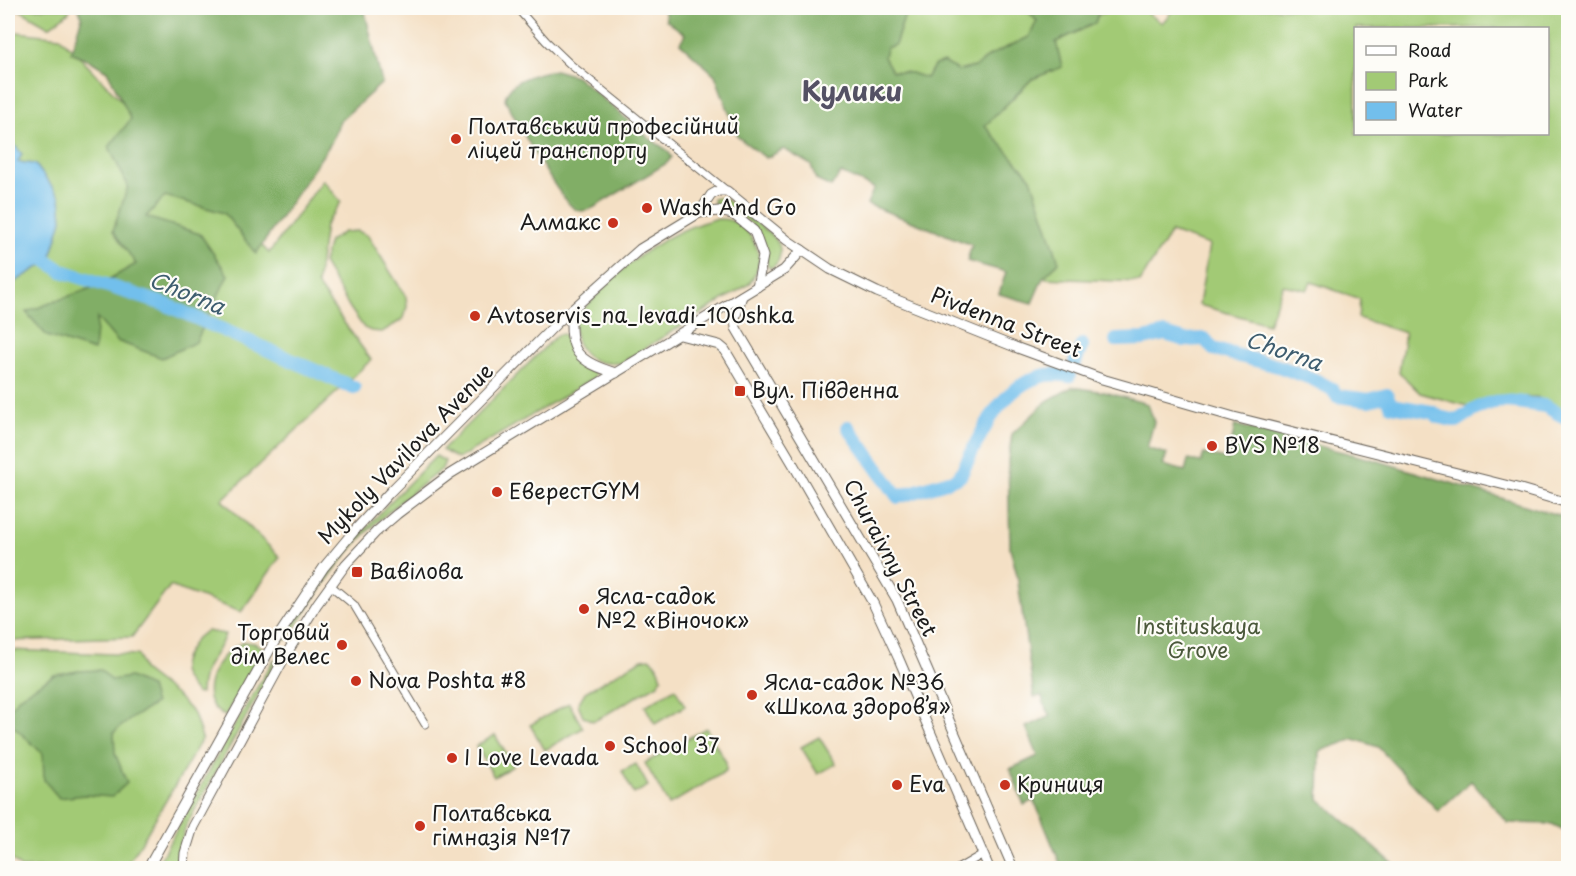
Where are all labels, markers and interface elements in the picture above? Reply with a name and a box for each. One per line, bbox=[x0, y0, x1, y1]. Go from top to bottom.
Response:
legend bbox=[1354, 27, 1549, 135]
text: Road bbox=[1408, 36, 1452, 63]
text: Park bbox=[1408, 66, 1448, 93]
district label: Кулики bbox=[801, 69, 903, 110]
text: Water bbox=[1408, 96, 1463, 123]
place label: Полтавський професійний ліцей транспорту bbox=[467, 109, 739, 165]
marker: Полтавський професійний ліцей транспорту bbox=[449, 132, 463, 146]
place label: Wash And Go bbox=[659, 190, 796, 222]
marker: Wash And Go bbox=[640, 201, 654, 215]
place label: Алмакс bbox=[520, 205, 601, 237]
marker: Алмакс bbox=[606, 216, 620, 230]
water label: Chorna bbox=[145, 262, 231, 322]
street label: Pivdenna Street bbox=[927, 278, 1087, 365]
place label: Avtoservis_na_levadi_100shka bbox=[487, 298, 794, 330]
marker: Avtoservis_na_levadi_100shka bbox=[468, 309, 482, 323]
water label: Chorna bbox=[1242, 321, 1328, 378]
street label: Mykoly Vavilova Avenue bbox=[309, 355, 500, 550]
place label: Вул. Південна bbox=[752, 373, 899, 405]
marker: Вул. Південна bbox=[733, 384, 747, 398]
place label: BVS №18 bbox=[1224, 428, 1320, 460]
marker: BVS №18 bbox=[1205, 439, 1219, 453]
street label: Churaivny Street bbox=[837, 472, 947, 642]
place label: ЕверестGYM bbox=[509, 474, 640, 506]
marker: ЕверестGYM bbox=[490, 485, 504, 499]
place label: Вавілова bbox=[369, 554, 463, 586]
marker: Вавілова bbox=[350, 565, 364, 579]
place label: Ясла-садок №2 «Віночок» bbox=[596, 579, 749, 635]
marker: Ясла-садок №2 «Віночок» bbox=[577, 602, 591, 616]
park label: Іnstituskaya Grove bbox=[1136, 609, 1261, 665]
place label: Торговий дім Велес bbox=[231, 615, 330, 671]
marker: Торговий дім Велес bbox=[335, 638, 349, 652]
place label: Nova Poshta #8 bbox=[368, 663, 527, 695]
place label: Ясла-садок №36 «Школа здоров’я» bbox=[764, 665, 951, 721]
marker: Nova Poshta #8 bbox=[349, 674, 363, 688]
marker: Ясла-садок №36 «Школа здоров’я» bbox=[745, 688, 759, 702]
place label: School 37 bbox=[622, 728, 719, 760]
marker: School 37 bbox=[603, 739, 617, 753]
place label: I Love Levada bbox=[464, 740, 599, 772]
marker: I Love Levada bbox=[445, 751, 459, 765]
place label: Eva bbox=[909, 767, 945, 799]
place label: Криниця bbox=[1017, 767, 1104, 799]
marker: Eva bbox=[890, 778, 904, 792]
marker: Криниця bbox=[998, 778, 1012, 792]
place label: Полтавська гімназія №17 bbox=[432, 796, 571, 852]
marker: Полтавська гімназія №17 bbox=[413, 819, 427, 833]

